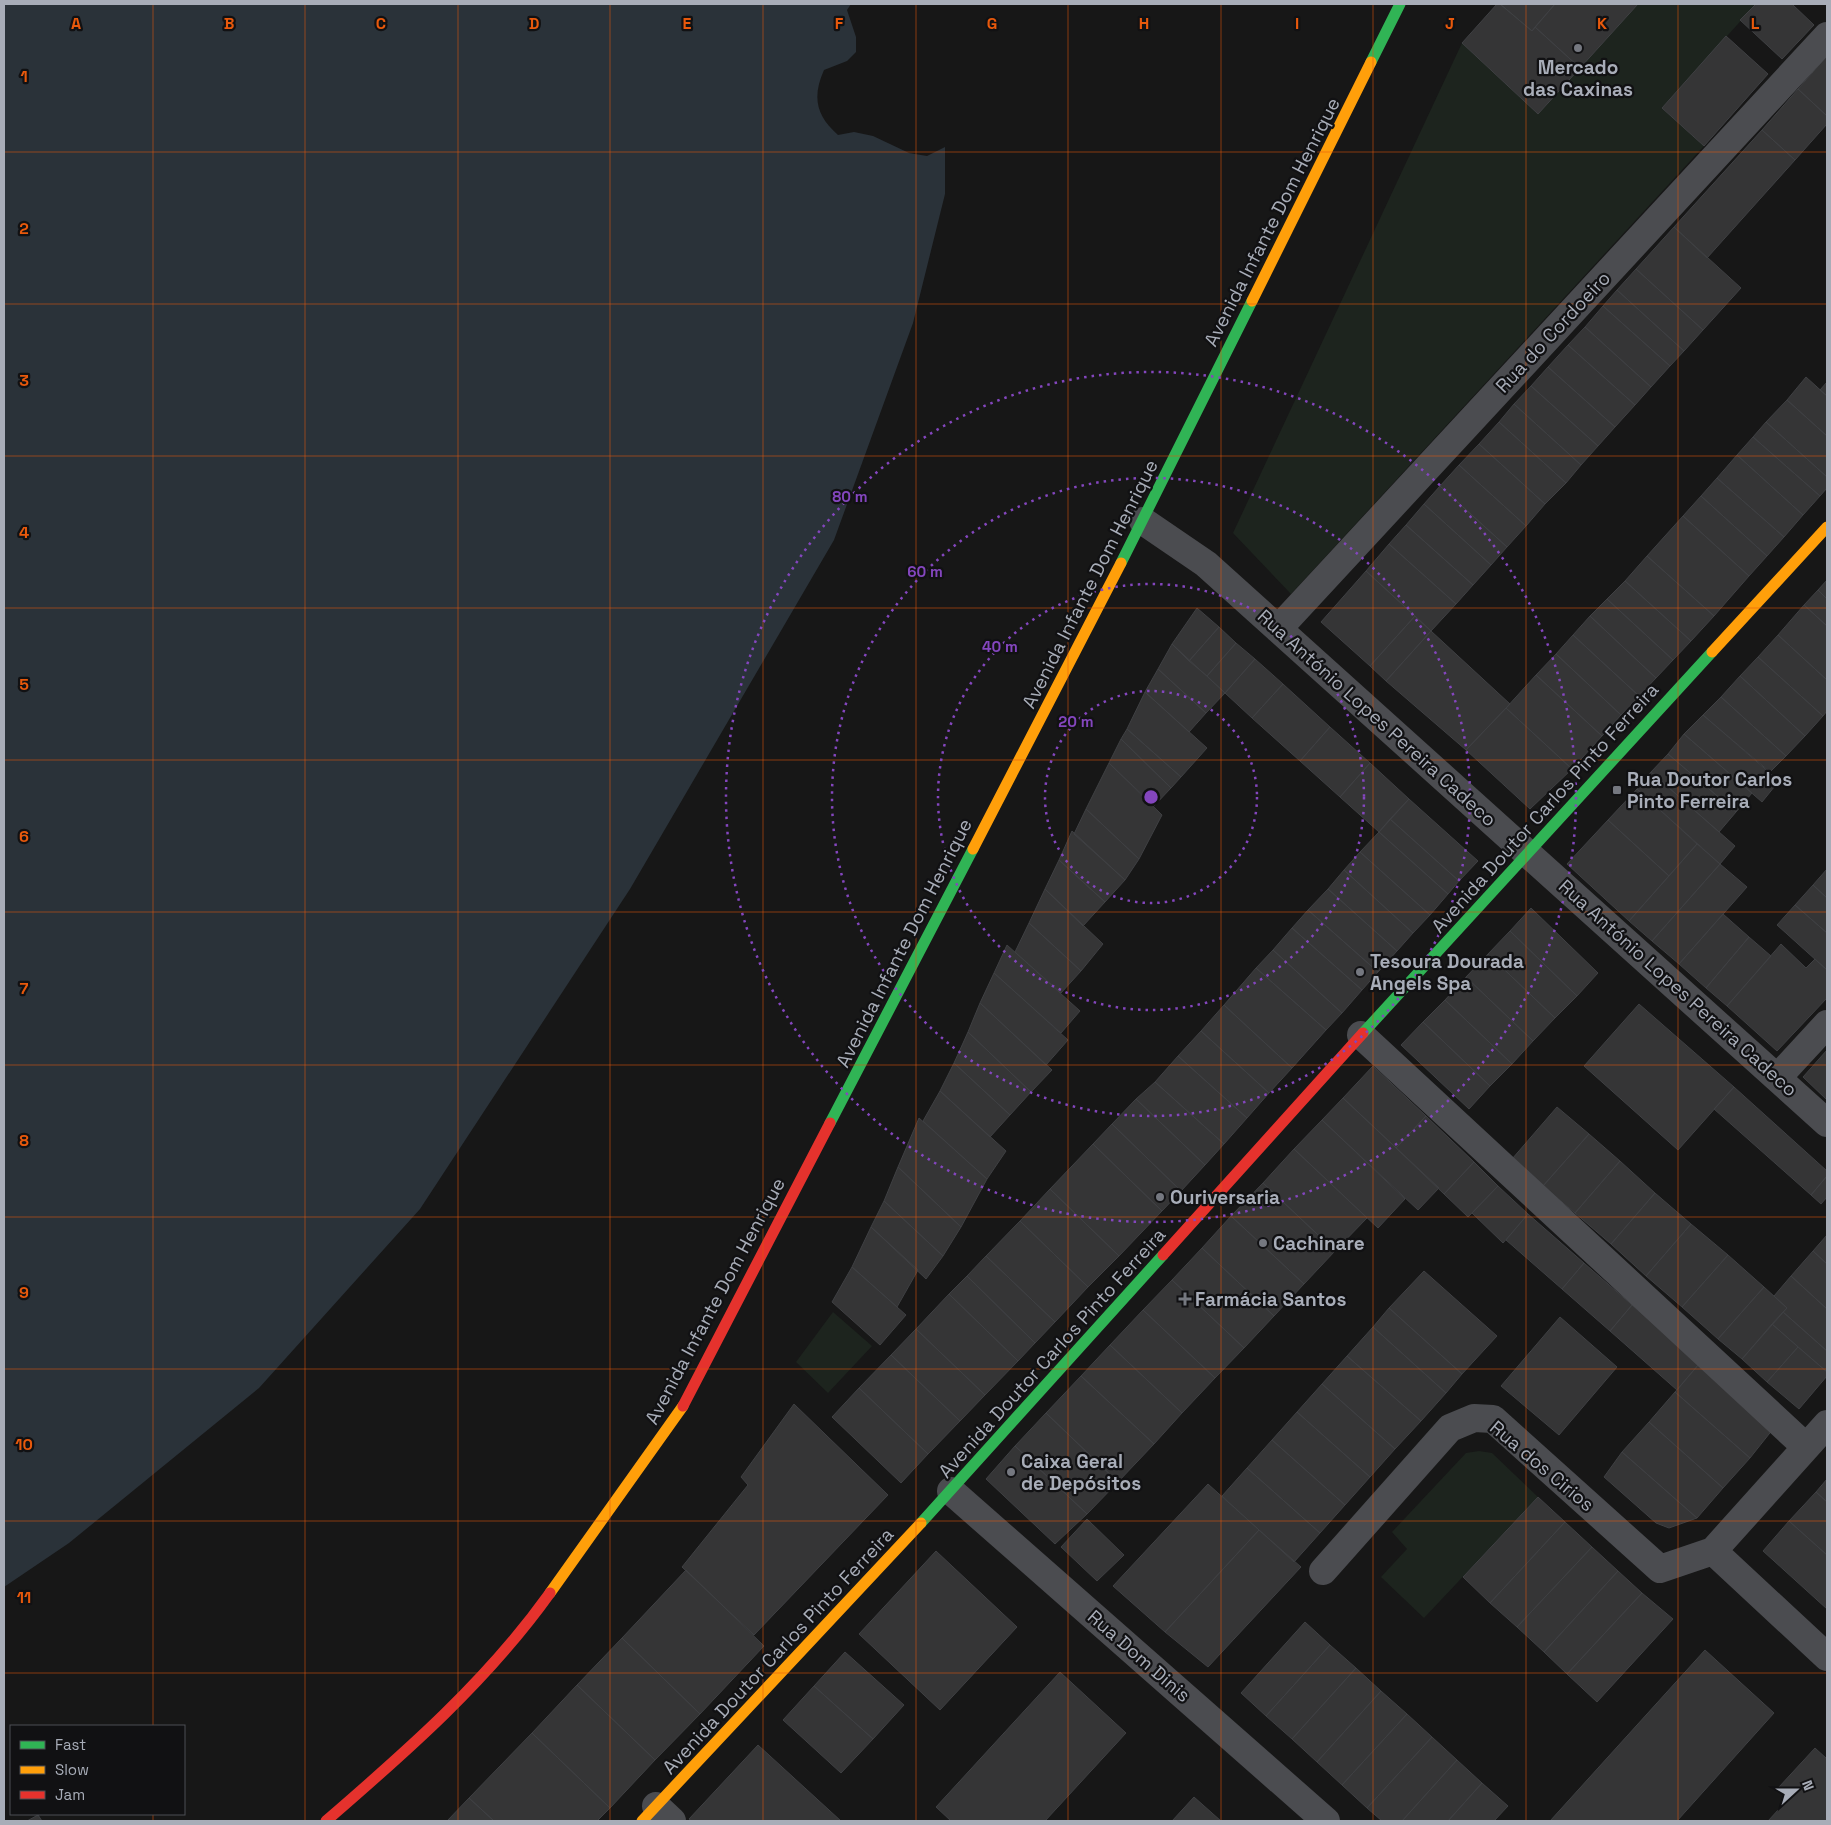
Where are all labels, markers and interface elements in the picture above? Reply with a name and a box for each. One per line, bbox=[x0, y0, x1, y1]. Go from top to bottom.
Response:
text: A bbox=[71, 13, 81, 34]
text: B bbox=[224, 13, 234, 34]
text: C bbox=[376, 13, 386, 34]
text: D bbox=[529, 13, 539, 34]
text: E bbox=[683, 13, 692, 34]
text: F bbox=[835, 13, 844, 34]
text: G bbox=[987, 13, 997, 34]
text: H bbox=[1139, 13, 1149, 34]
text: I bbox=[1295, 13, 1299, 34]
text: J bbox=[1445, 13, 1455, 34]
text: K bbox=[1597, 13, 1607, 34]
text: L bbox=[1751, 13, 1760, 34]
marker: Mercado das Caxinas bbox=[1572, 42, 1584, 54]
place label: Mercado das Caxinas bbox=[1523, 55, 1633, 102]
text: 1 bbox=[20, 66, 28, 87]
street label: Avenida Infante Dom Henrique bbox=[1198, 93, 1346, 351]
text: 2 bbox=[19, 218, 29, 239]
street label: Rua do Cordoeiro bbox=[1490, 266, 1616, 398]
text: 3 bbox=[19, 370, 29, 391]
street label: Avenida Infante Dom Henrique bbox=[1016, 455, 1164, 713]
text: 80 m bbox=[832, 487, 868, 506]
text: 4 bbox=[19, 522, 29, 543]
text: 60 m bbox=[907, 562, 943, 581]
street label: Rua António Lopes Pereira Cadeco bbox=[1252, 604, 1502, 832]
text: 40 m bbox=[982, 637, 1018, 656]
text: 5 bbox=[19, 674, 29, 695]
street label: Avenida Doutor Carlos Pinto Ferreira bbox=[1426, 678, 1664, 938]
text: 20 m bbox=[1058, 712, 1094, 731]
place label: Rua Doutor Carlos Pinto Ferreira bbox=[1627, 767, 1792, 814]
marker: Rua Doutor Carlos Pinto Ferreira bbox=[1611, 784, 1623, 796]
centre of rings bbox=[1142, 788, 1160, 806]
street label: Avenida Infante Dom Henrique bbox=[830, 814, 978, 1072]
text: 6 bbox=[19, 826, 29, 847]
street label: Rua António Lopes Pereira Cadeco bbox=[1553, 874, 1803, 1102]
place label: Tesoura Dourada Angels Spa bbox=[1370, 949, 1524, 996]
marker: Tesoura Dourada Angels Spa bbox=[1354, 966, 1366, 978]
text: 7 bbox=[20, 978, 29, 999]
text: 8 bbox=[19, 1130, 29, 1151]
street label: Avenida Infante Dom Henrique bbox=[639, 1173, 791, 1429]
place label: Ouriversaria bbox=[1170, 1185, 1280, 1210]
marker: Ouriversaria bbox=[1154, 1191, 1166, 1203]
street label: Avenida Doutor Carlos Pinto Ferreira bbox=[933, 1223, 1171, 1483]
place label: Cachinare bbox=[1273, 1231, 1365, 1256]
marker: Cachinare bbox=[1257, 1237, 1269, 1249]
text: 9 bbox=[19, 1282, 29, 1303]
place label: Farmácia Santos bbox=[1195, 1287, 1346, 1312]
marker: Farmácia Santos bbox=[1179, 1293, 1191, 1305]
street label: Rua dos Cirios bbox=[1485, 1415, 1599, 1517]
text: 10 bbox=[15, 1434, 33, 1455]
place label: Caixa Geral de Depósitos bbox=[1021, 1449, 1141, 1496]
marker: Caixa Geral de Depósitos bbox=[1005, 1466, 1017, 1478]
street label: Avenida Doutor Carlos Pinto Ferreira bbox=[657, 1522, 899, 1780]
text: 11 bbox=[17, 1587, 31, 1608]
street label: Rua Dom Dinis bbox=[1082, 1604, 1196, 1708]
legend bbox=[10, 1725, 185, 1815]
text: Fast bbox=[55, 1735, 86, 1754]
text: Slow bbox=[55, 1760, 89, 1779]
north arrow bbox=[1771, 1765, 1821, 1815]
text: N bbox=[1798, 1778, 1818, 1793]
text: Jam bbox=[55, 1785, 85, 1804]

